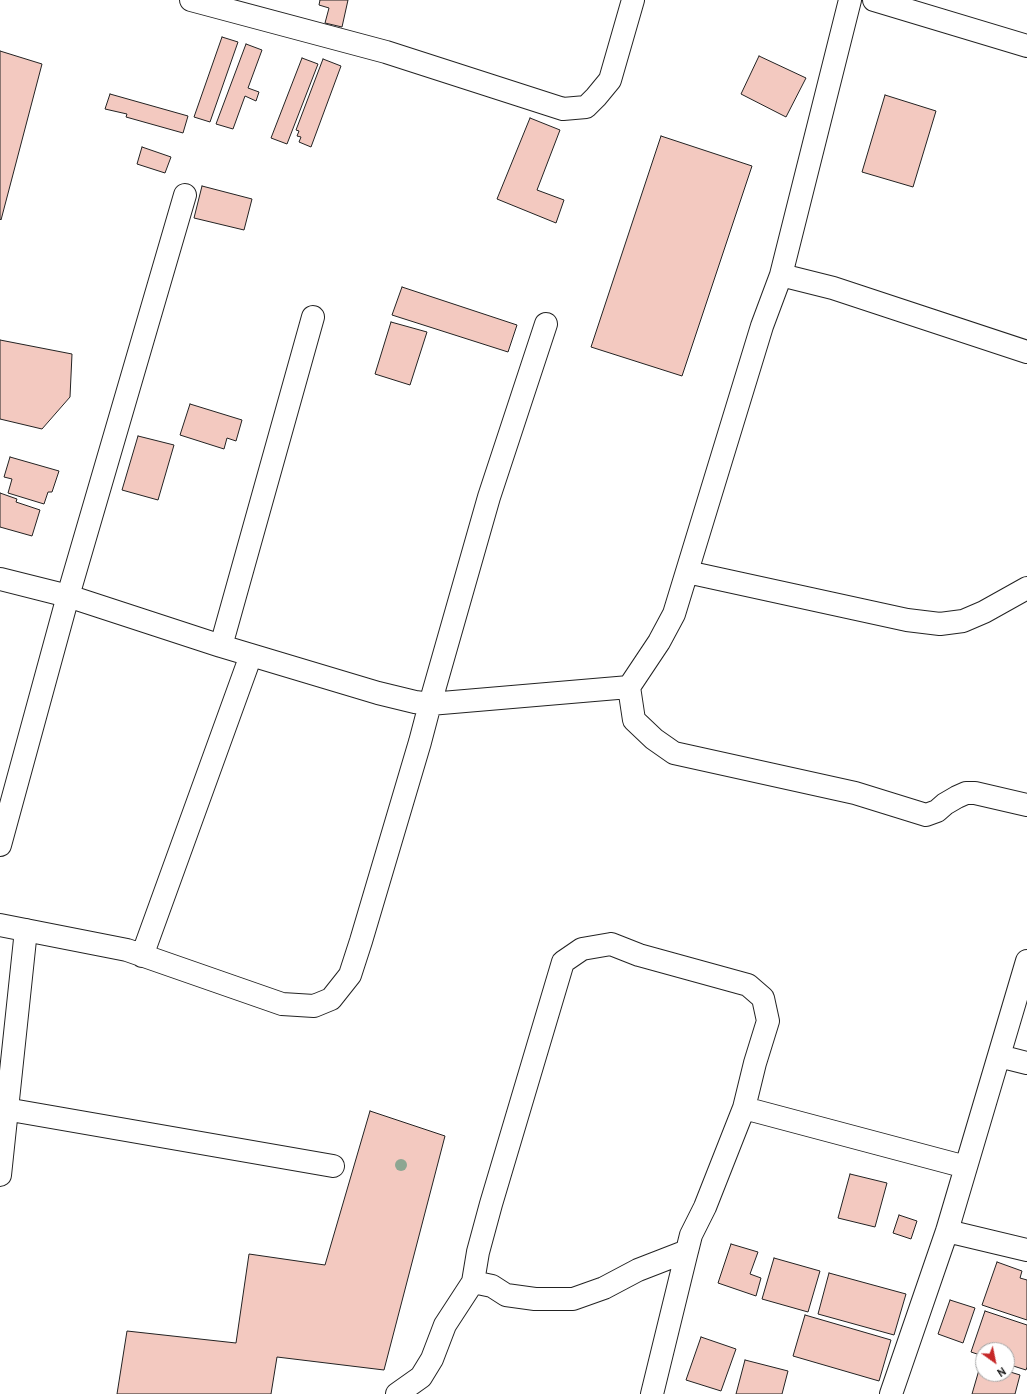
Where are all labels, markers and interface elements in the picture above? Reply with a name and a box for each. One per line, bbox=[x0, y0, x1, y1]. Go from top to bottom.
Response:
north arrow bbox=[975, 1342, 1015, 1382]
text: N bbox=[994, 1363, 1008, 1379]

